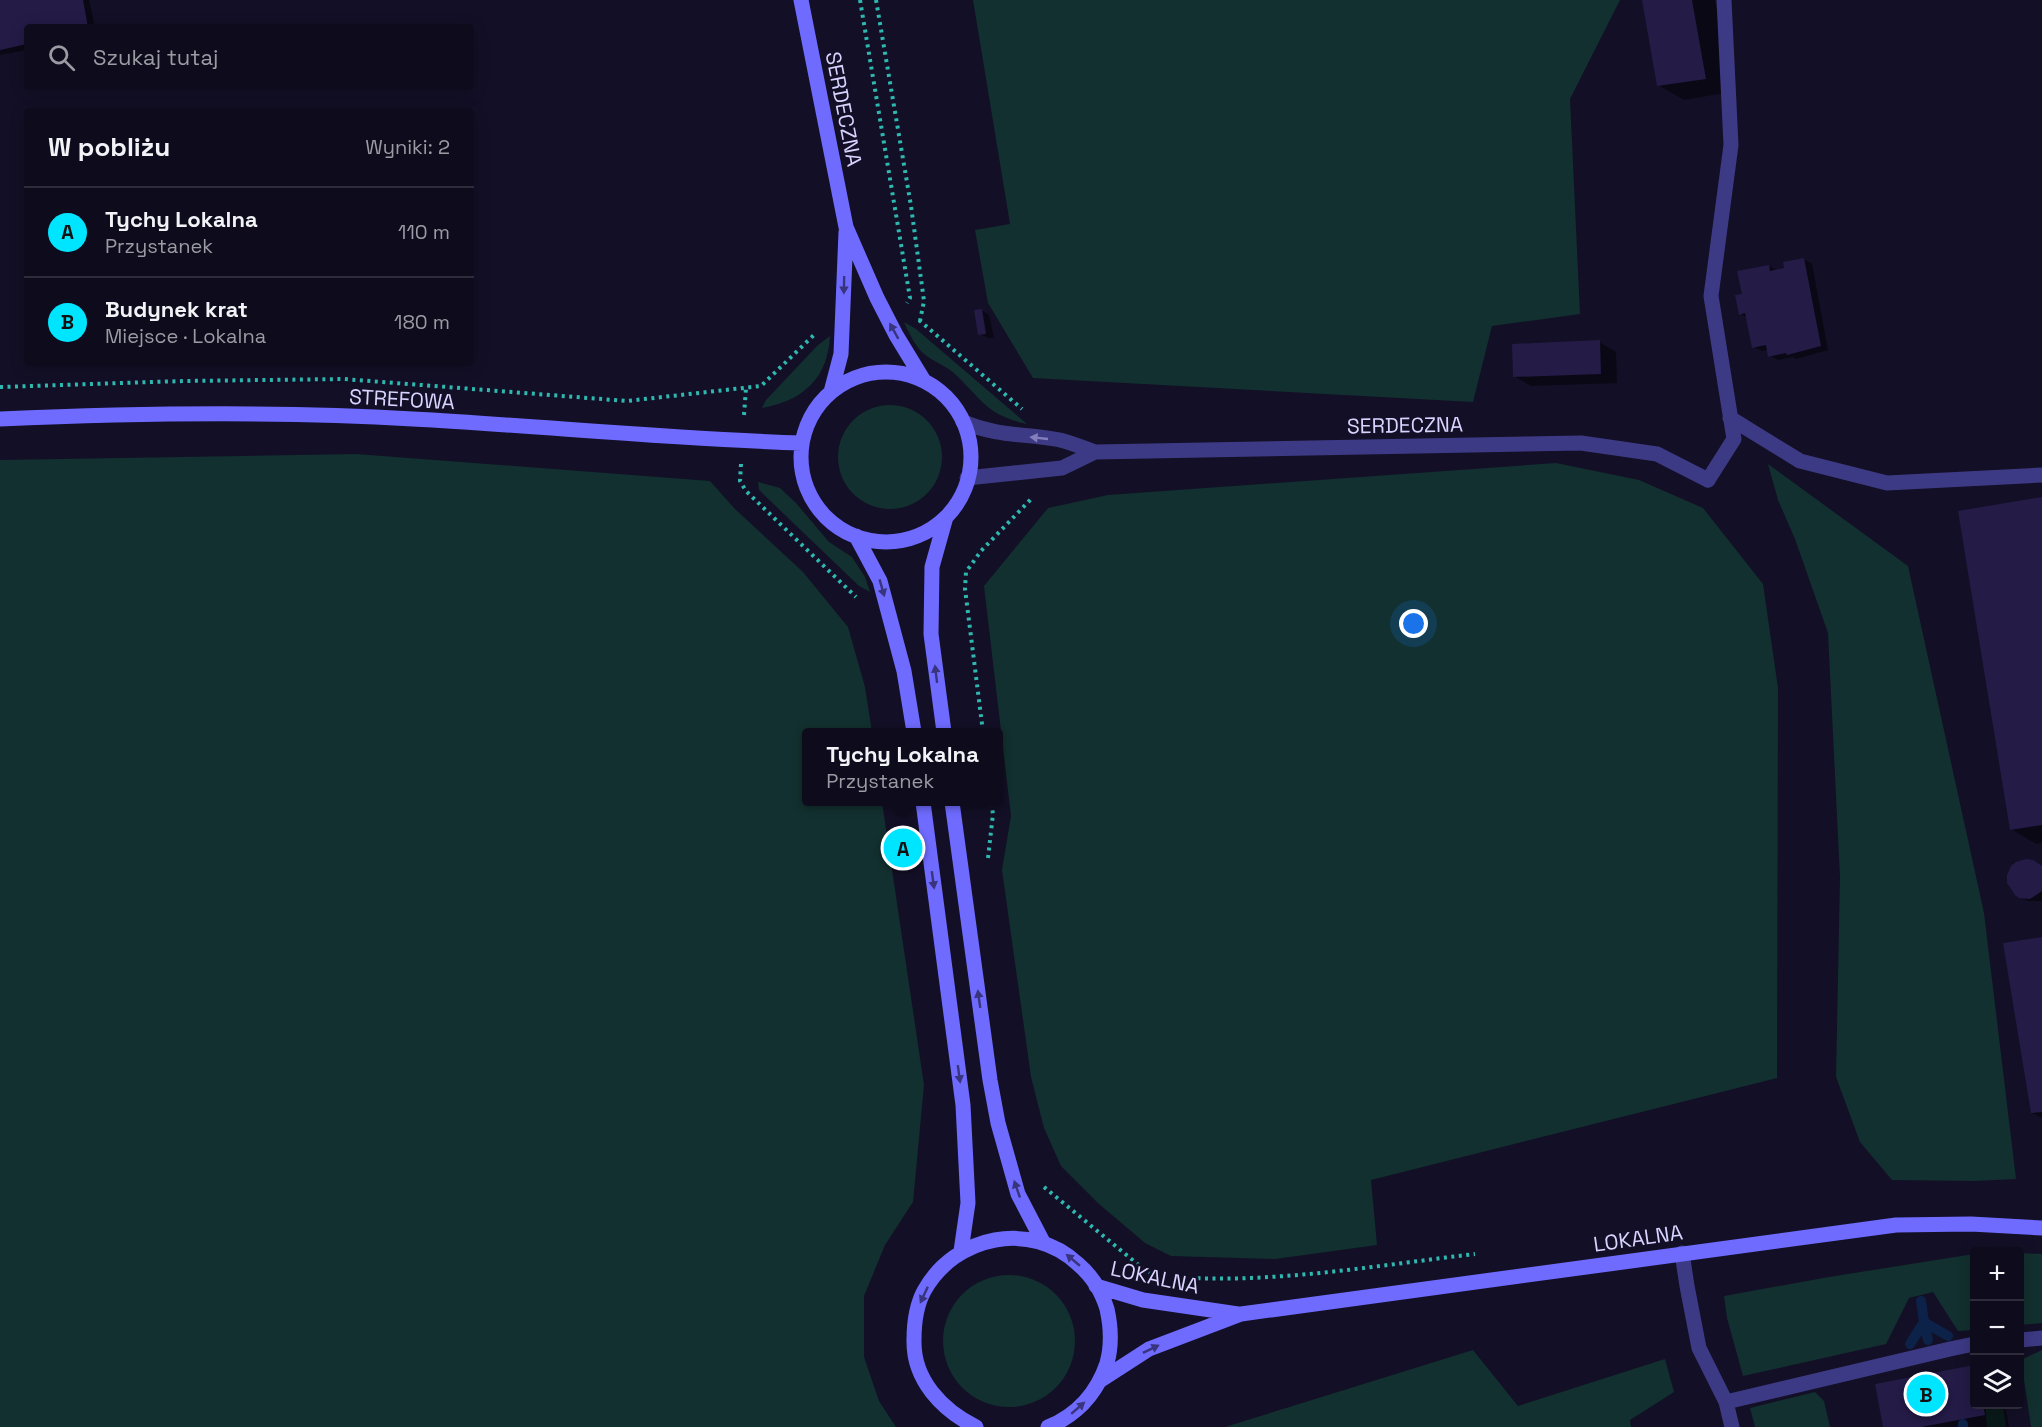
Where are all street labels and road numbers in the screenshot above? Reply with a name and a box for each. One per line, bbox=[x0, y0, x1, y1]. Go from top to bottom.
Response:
street label: SERDECZNA bbox=[820, 49, 868, 169]
street label: STREFOWA bbox=[348, 383, 456, 415]
street label: SERDECZNA bbox=[1347, 410, 1463, 440]
street label: LOKALNA bbox=[1592, 1218, 1684, 1258]
street label: LOKALNA bbox=[1108, 1254, 1202, 1300]

